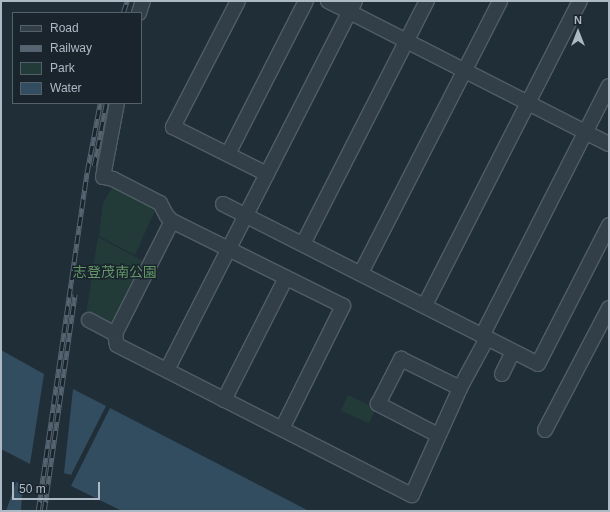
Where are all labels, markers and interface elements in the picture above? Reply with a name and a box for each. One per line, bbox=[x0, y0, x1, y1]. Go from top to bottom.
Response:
legend bbox=[12, 12, 142, 104]
north arrow bbox=[558, 12, 598, 52]
text: N bbox=[574, 14, 582, 26]
text: Road bbox=[50, 21, 79, 35]
text: Railway bbox=[50, 41, 92, 55]
text: Park bbox=[50, 61, 75, 75]
text: Water bbox=[50, 81, 82, 95]
park label: 志登茂南公園 bbox=[73, 264, 157, 280]
scale bar bbox=[14, 474, 102, 500]
text: 50 m bbox=[19, 482, 46, 496]

